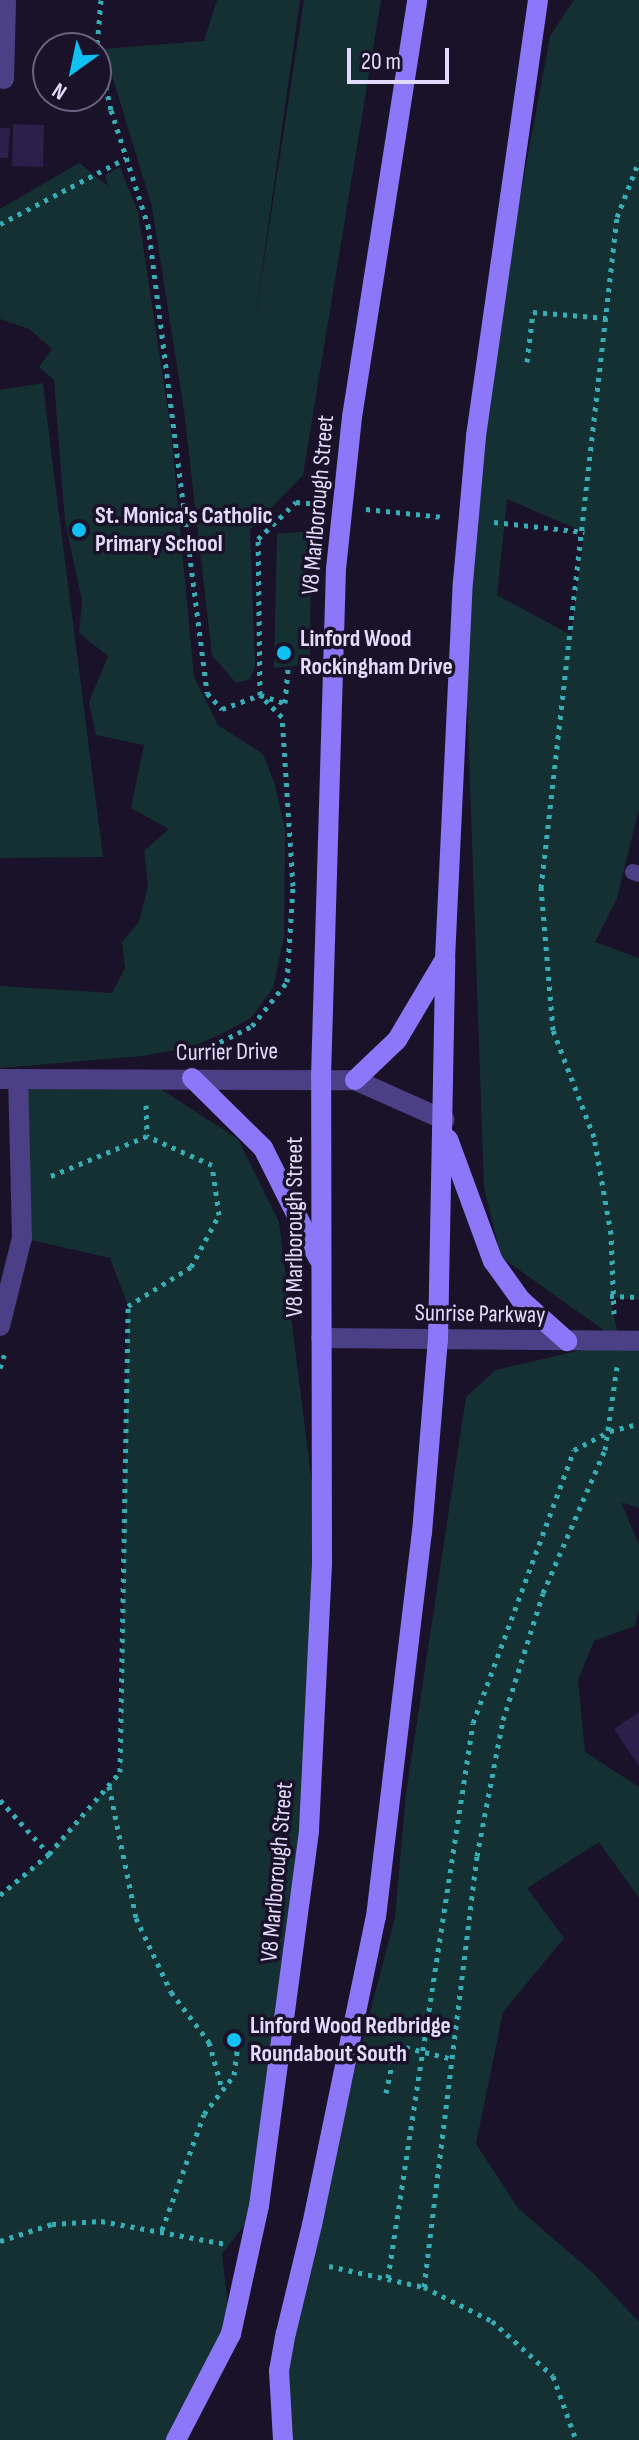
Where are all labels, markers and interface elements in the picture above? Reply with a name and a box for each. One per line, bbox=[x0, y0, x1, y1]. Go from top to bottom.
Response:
north arrow bbox=[32, 32, 112, 112]
scale bar bbox=[351, 32, 453, 82]
text: 20 m bbox=[361, 47, 401, 76]
text: N bbox=[47, 76, 72, 105]
street label: V8 Marlborough Street bbox=[296, 414, 340, 596]
place label: St. Monica's Catholic Primary School bbox=[95, 502, 273, 558]
marker: St. Monica's Catholic Primary School bbox=[70, 521, 88, 539]
place label: Linford Wood Rockingham Drive bbox=[300, 625, 453, 681]
marker: Linford Wood Rockingham Drive bbox=[275, 644, 293, 662]
street label: Currier Drive bbox=[176, 1037, 278, 1067]
street label: V8 Marlborough Street bbox=[281, 1137, 309, 1317]
street label: Sunrise Parkway bbox=[414, 1298, 546, 1330]
street label: V8 Marlborough Street bbox=[255, 1781, 299, 1963]
place label: Linford Wood Redbridge Roundabout South bbox=[250, 2012, 451, 2068]
marker: Linford Wood Redbridge Roundabout South bbox=[225, 2031, 243, 2049]

